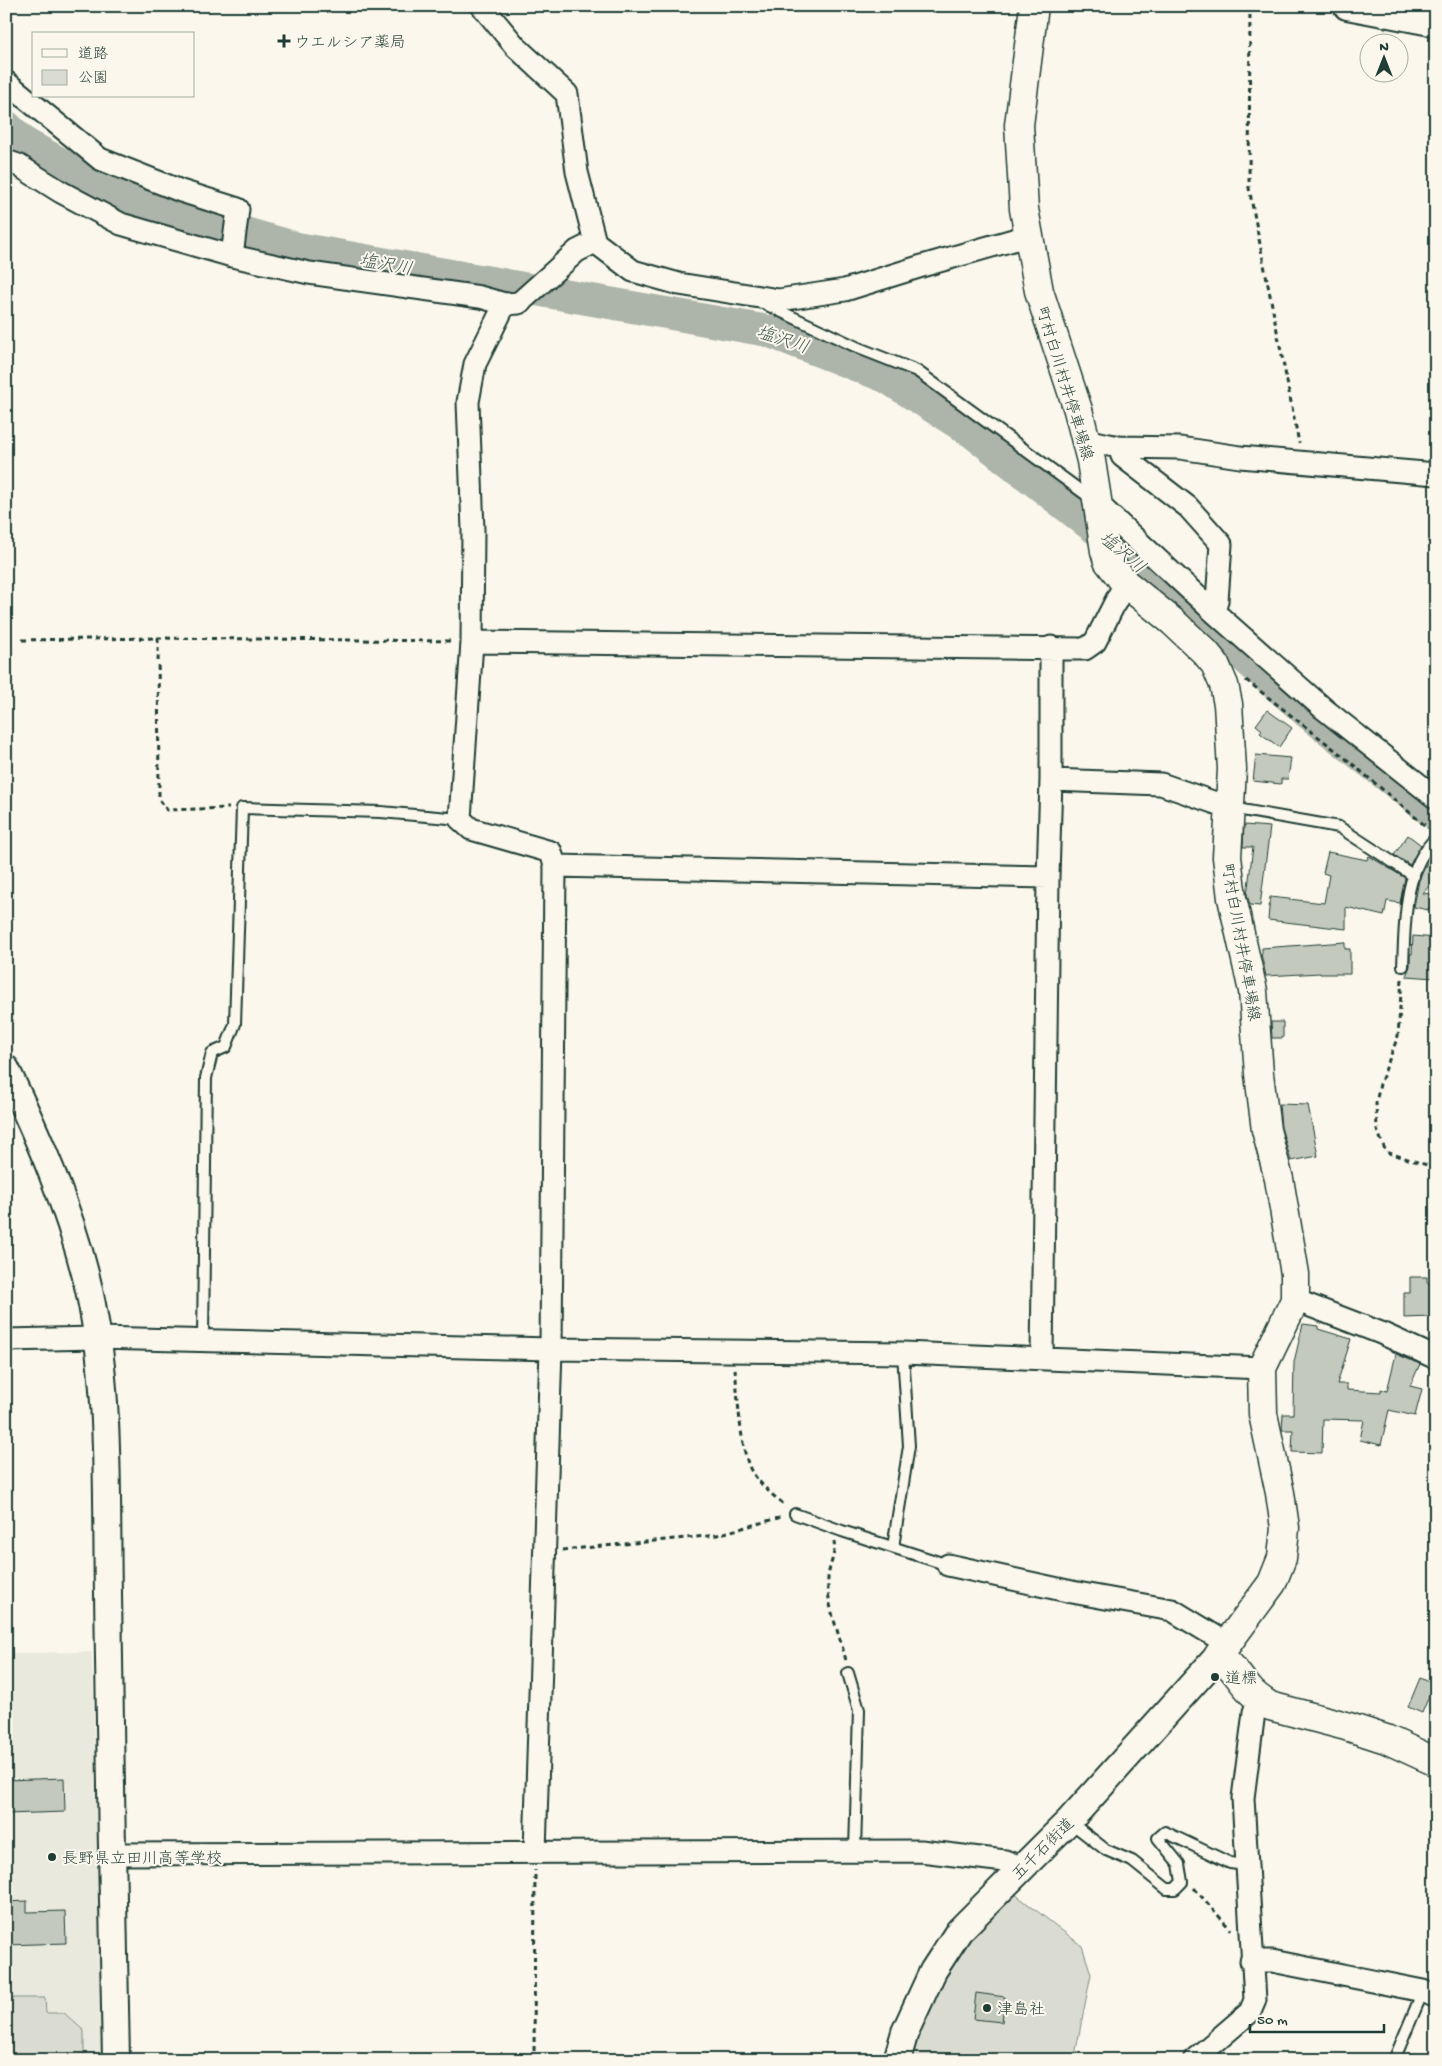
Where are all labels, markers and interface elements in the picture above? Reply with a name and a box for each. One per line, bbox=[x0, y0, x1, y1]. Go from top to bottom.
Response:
legend bbox=[32, 32, 195, 98]
north arrow bbox=[1360, 32, 1410, 82]
place label: ウエルシア薬局 bbox=[294, 34, 406, 54]
marker: ウエルシア薬局 bbox=[278, 35, 290, 47]
text: N bbox=[1379, 39, 1389, 56]
text: 道路 bbox=[78, 46, 108, 64]
text: 公園 bbox=[78, 70, 108, 88]
water label: 塩沢川 bbox=[357, 250, 414, 281]
street label: 町村白川村井停車場線 bbox=[1030, 304, 1097, 463]
water label: 塩沢川 bbox=[753, 322, 811, 360]
water label: 塩沢川 bbox=[1094, 528, 1149, 579]
street label: 町村白川村井停車場線 bbox=[1215, 862, 1264, 1023]
place label: 道標 bbox=[1225, 1670, 1257, 1690]
marker: 道標 bbox=[1209, 1671, 1221, 1683]
street label: 五千石街道 bbox=[1009, 1815, 1079, 1885]
place label: 長野県立田川高等学校 bbox=[62, 1850, 222, 1870]
marker: 長野県立田川高等学校 bbox=[46, 1851, 58, 1863]
place label: 津島社 bbox=[997, 2000, 1045, 2021]
scale bar bbox=[1250, 2001, 1383, 2033]
marker: 津島社 bbox=[981, 2002, 993, 2014]
text: 50 m bbox=[1257, 2012, 1288, 2030]

